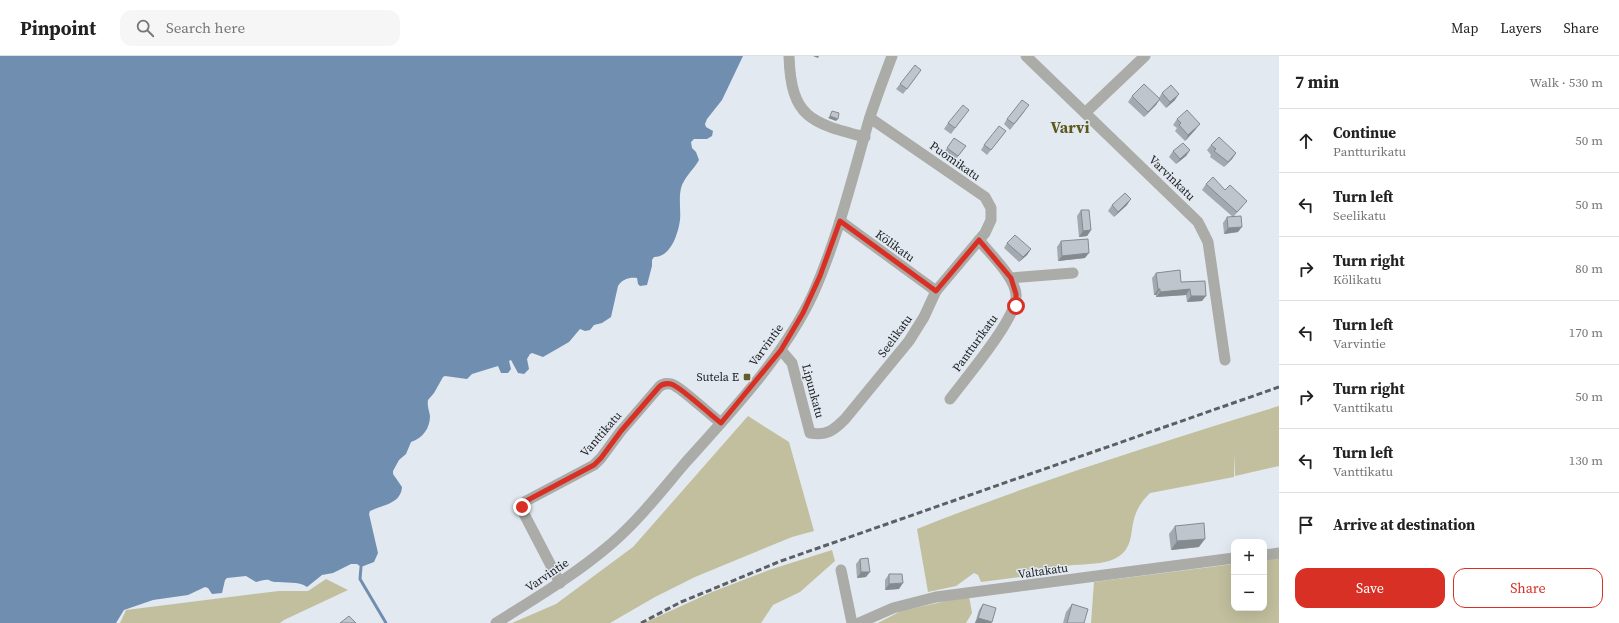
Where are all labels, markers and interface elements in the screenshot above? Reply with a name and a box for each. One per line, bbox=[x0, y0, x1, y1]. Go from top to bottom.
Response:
search box bbox=[120, 10, 400, 46]
text: Pinpoint bbox=[20, 15, 96, 41]
icon: search bbox=[134, 17, 156, 39]
text: Search here bbox=[166, 17, 245, 38]
text: Map bbox=[1451, 18, 1478, 38]
text: Layers bbox=[1500, 18, 1542, 38]
text: Share bbox=[1564, 18, 1599, 38]
text: 7 min bbox=[1295, 70, 1339, 94]
text: Walk · 530 m bbox=[1530, 74, 1603, 91]
district label: Varvi bbox=[1051, 116, 1089, 138]
text: Continue bbox=[1333, 122, 1396, 143]
icon: ahead bbox=[1295, 130, 1317, 152]
text: 50 m bbox=[1575, 132, 1603, 149]
street label: Puomikatu bbox=[926, 138, 984, 184]
text: Pantturikatu bbox=[1333, 143, 1406, 160]
street label: Varvinkatu bbox=[1145, 152, 1199, 204]
text: Turn left bbox=[1333, 186, 1393, 207]
icon: left bbox=[1295, 194, 1317, 216]
text: 50 m bbox=[1575, 196, 1603, 213]
text: Seelikatu bbox=[1333, 207, 1386, 224]
street label: Kölikatu bbox=[872, 226, 918, 266]
text: Turn right bbox=[1333, 250, 1405, 271]
icon: right bbox=[1295, 258, 1317, 280]
text: 80 m bbox=[1575, 260, 1603, 277]
text: Kölikatu bbox=[1333, 271, 1382, 288]
route start bbox=[1007, 297, 1025, 315]
street label: Seelikatu bbox=[874, 311, 916, 361]
street label: Pantturikatu bbox=[949, 311, 1001, 375]
text: Turn left bbox=[1333, 314, 1393, 335]
street label: Varvintie bbox=[745, 321, 787, 369]
icon: left bbox=[1295, 322, 1317, 344]
text: 170 m bbox=[1569, 324, 1603, 341]
text: Varvintie bbox=[1333, 335, 1386, 352]
street label: Lipunkatu bbox=[798, 362, 828, 420]
place label: Sutela E bbox=[696, 369, 739, 385]
marker: Sutela E bbox=[742, 372, 752, 382]
text: Turn right bbox=[1333, 378, 1405, 399]
icon: right bbox=[1295, 386, 1317, 408]
text: 50 m bbox=[1575, 388, 1603, 405]
text: Vanttikatu bbox=[1333, 399, 1393, 416]
street label: Vanttikatu bbox=[577, 408, 625, 460]
text: Turn left bbox=[1333, 442, 1393, 463]
icon: left bbox=[1295, 450, 1317, 472]
text: 130 m bbox=[1569, 452, 1603, 469]
text: Vanttikatu bbox=[1333, 463, 1393, 480]
route end bbox=[513, 498, 531, 516]
icon: arrive bbox=[1295, 514, 1317, 536]
text: Arrive at destination bbox=[1333, 514, 1475, 535]
map controls bbox=[1231, 539, 1267, 611]
button: + bbox=[1231, 539, 1267, 575]
street label: Varvintie bbox=[522, 555, 572, 595]
street label: Valtakatu bbox=[1017, 560, 1069, 582]
button: Save bbox=[1295, 568, 1445, 608]
button: Share bbox=[1453, 568, 1603, 608]
button: − bbox=[1231, 575, 1267, 611]

